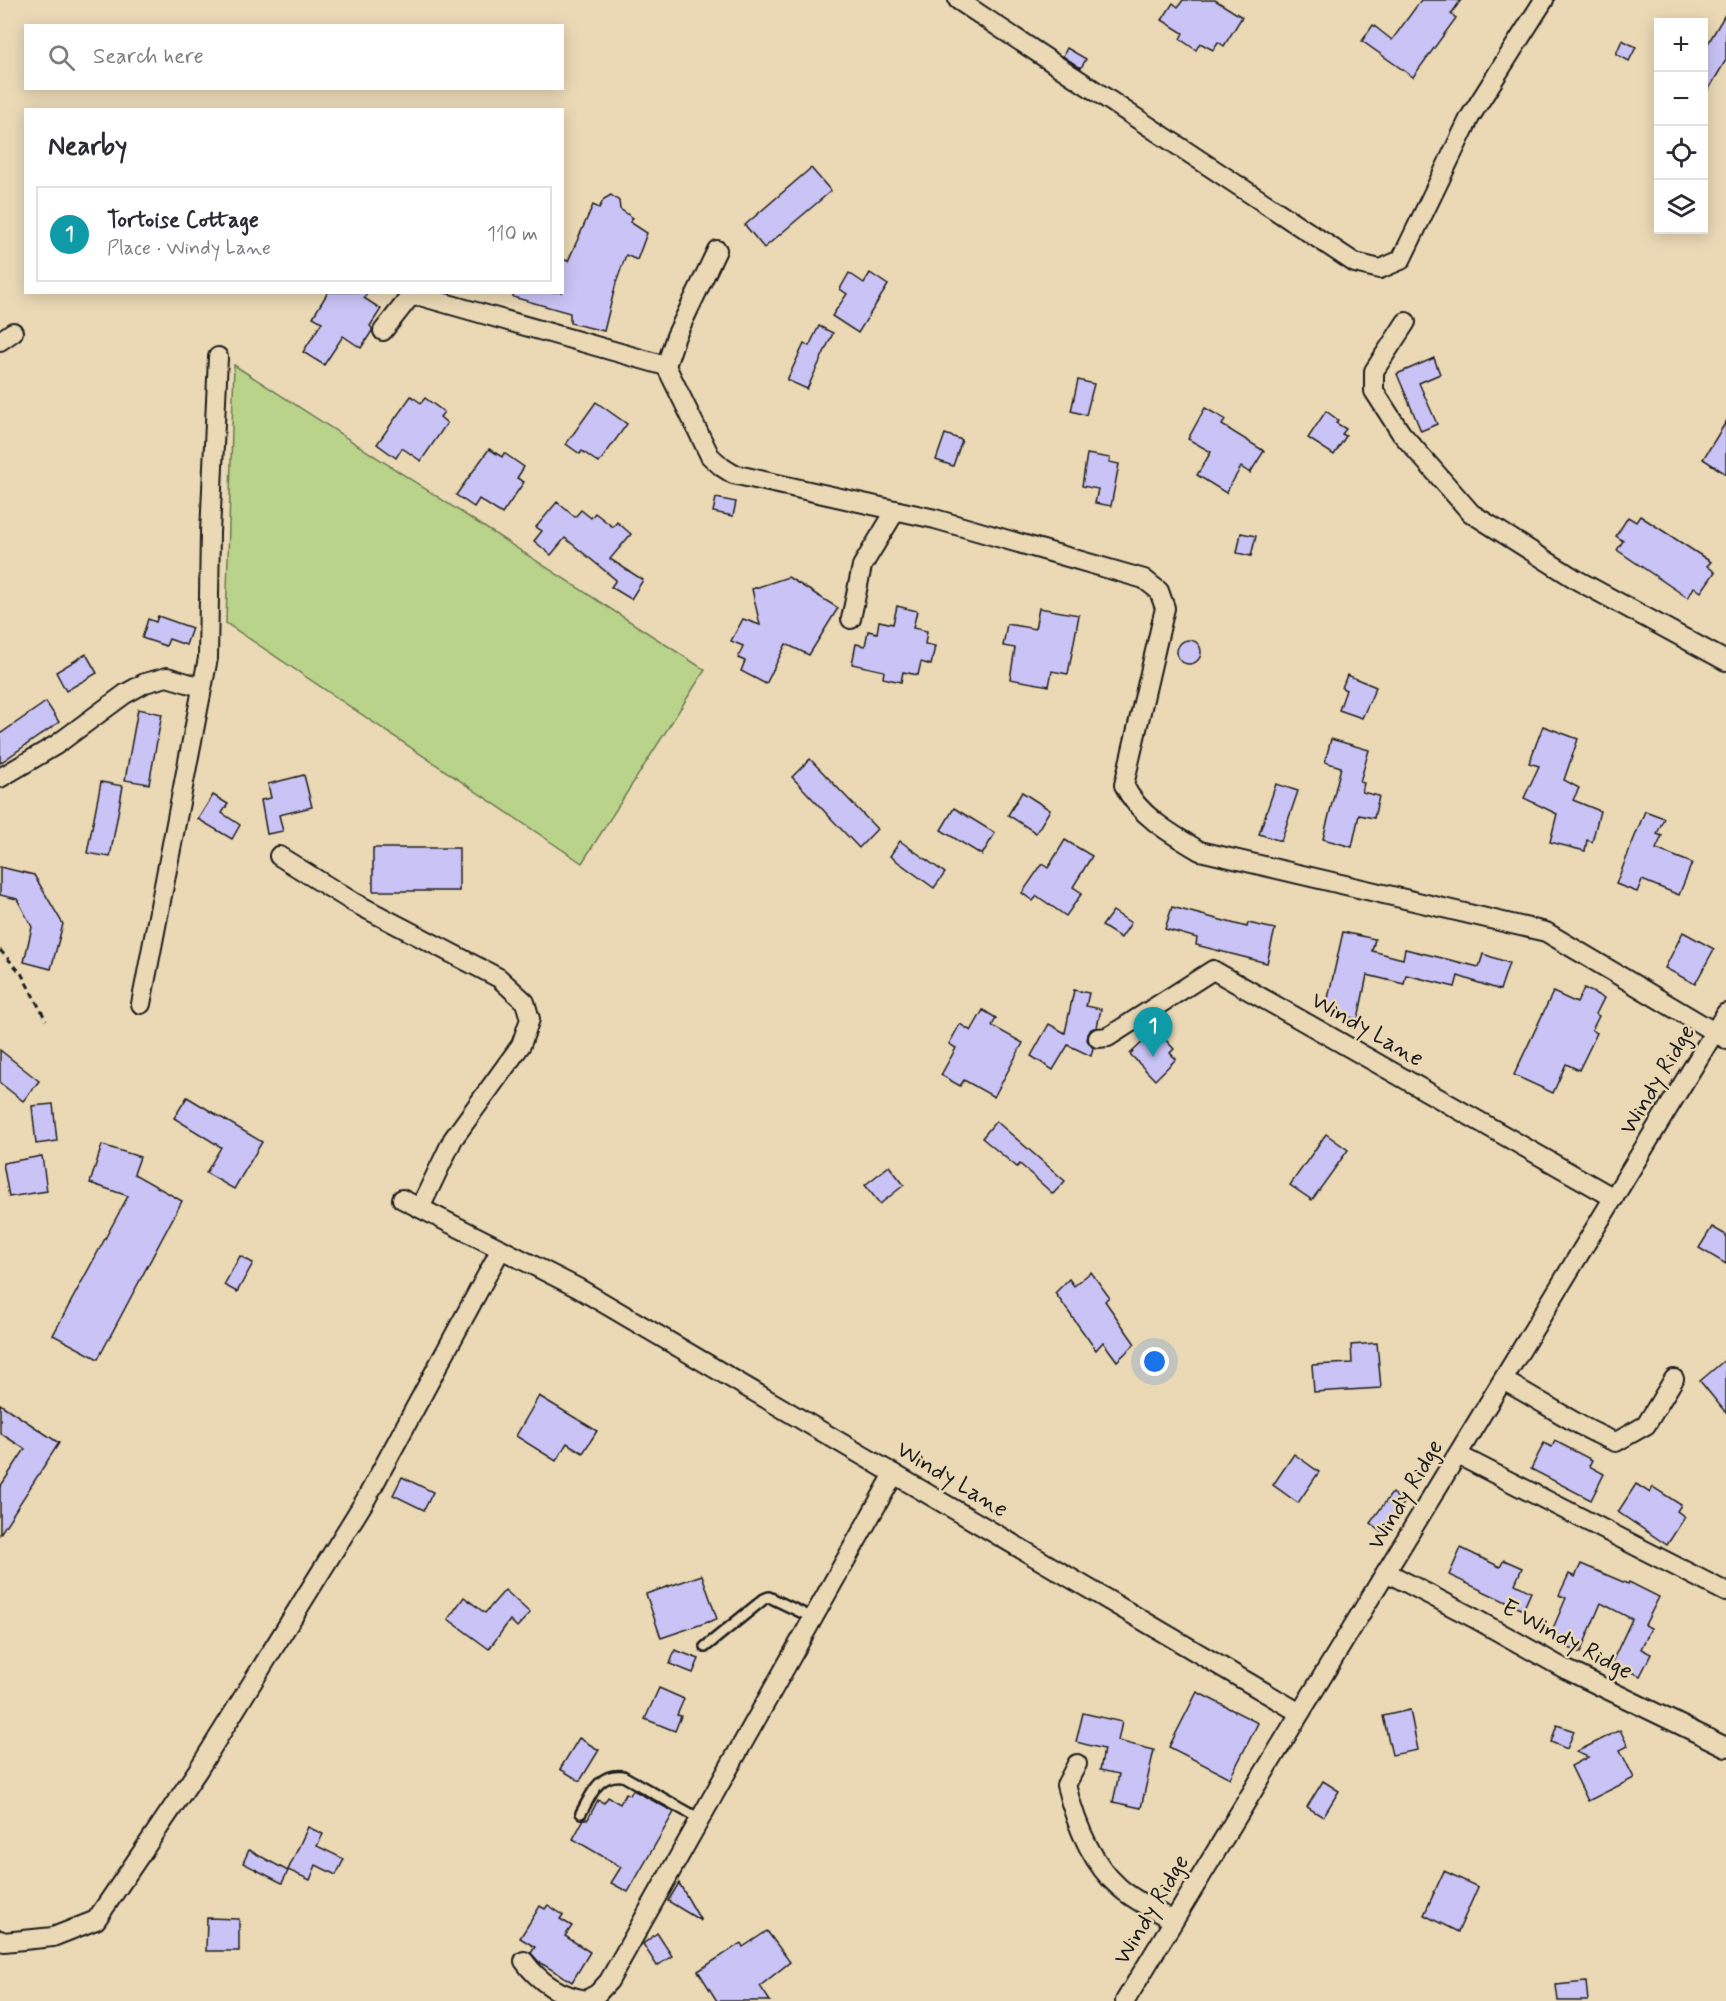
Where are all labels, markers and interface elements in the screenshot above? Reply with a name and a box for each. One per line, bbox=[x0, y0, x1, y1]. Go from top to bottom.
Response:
map controls bbox=[1654, 18, 1708, 234]
button: + bbox=[1654, 18, 1708, 72]
search box bbox=[24, 24, 564, 90]
icon: search bbox=[45, 41, 78, 74]
text: Search here bbox=[93, 43, 204, 71]
button: − bbox=[1654, 72, 1708, 126]
button: locate bbox=[1654, 126, 1708, 180]
text: Nearby bbox=[48, 130, 127, 164]
button: layers bbox=[1654, 180, 1708, 234]
text: Tortoise Cottage bbox=[107, 207, 259, 235]
text: 1 bbox=[65, 221, 74, 248]
text: 110 m bbox=[487, 221, 538, 248]
text: Place · Windy Lane bbox=[107, 235, 271, 262]
street label: Windy Lane bbox=[1305, 985, 1429, 1075]
pin: 1 bbox=[1134, 1008, 1172, 1057]
street label: Windy Ridge bbox=[1613, 1019, 1703, 1141]
your location bbox=[1140, 1347, 1169, 1376]
street label: Windy Lane bbox=[890, 1434, 1014, 1526]
street label: Windy Ridge bbox=[1361, 1434, 1451, 1556]
street label: E Windy Ridge bbox=[1496, 1592, 1638, 1688]
street label: Windy Ridge bbox=[1107, 1849, 1197, 1971]

